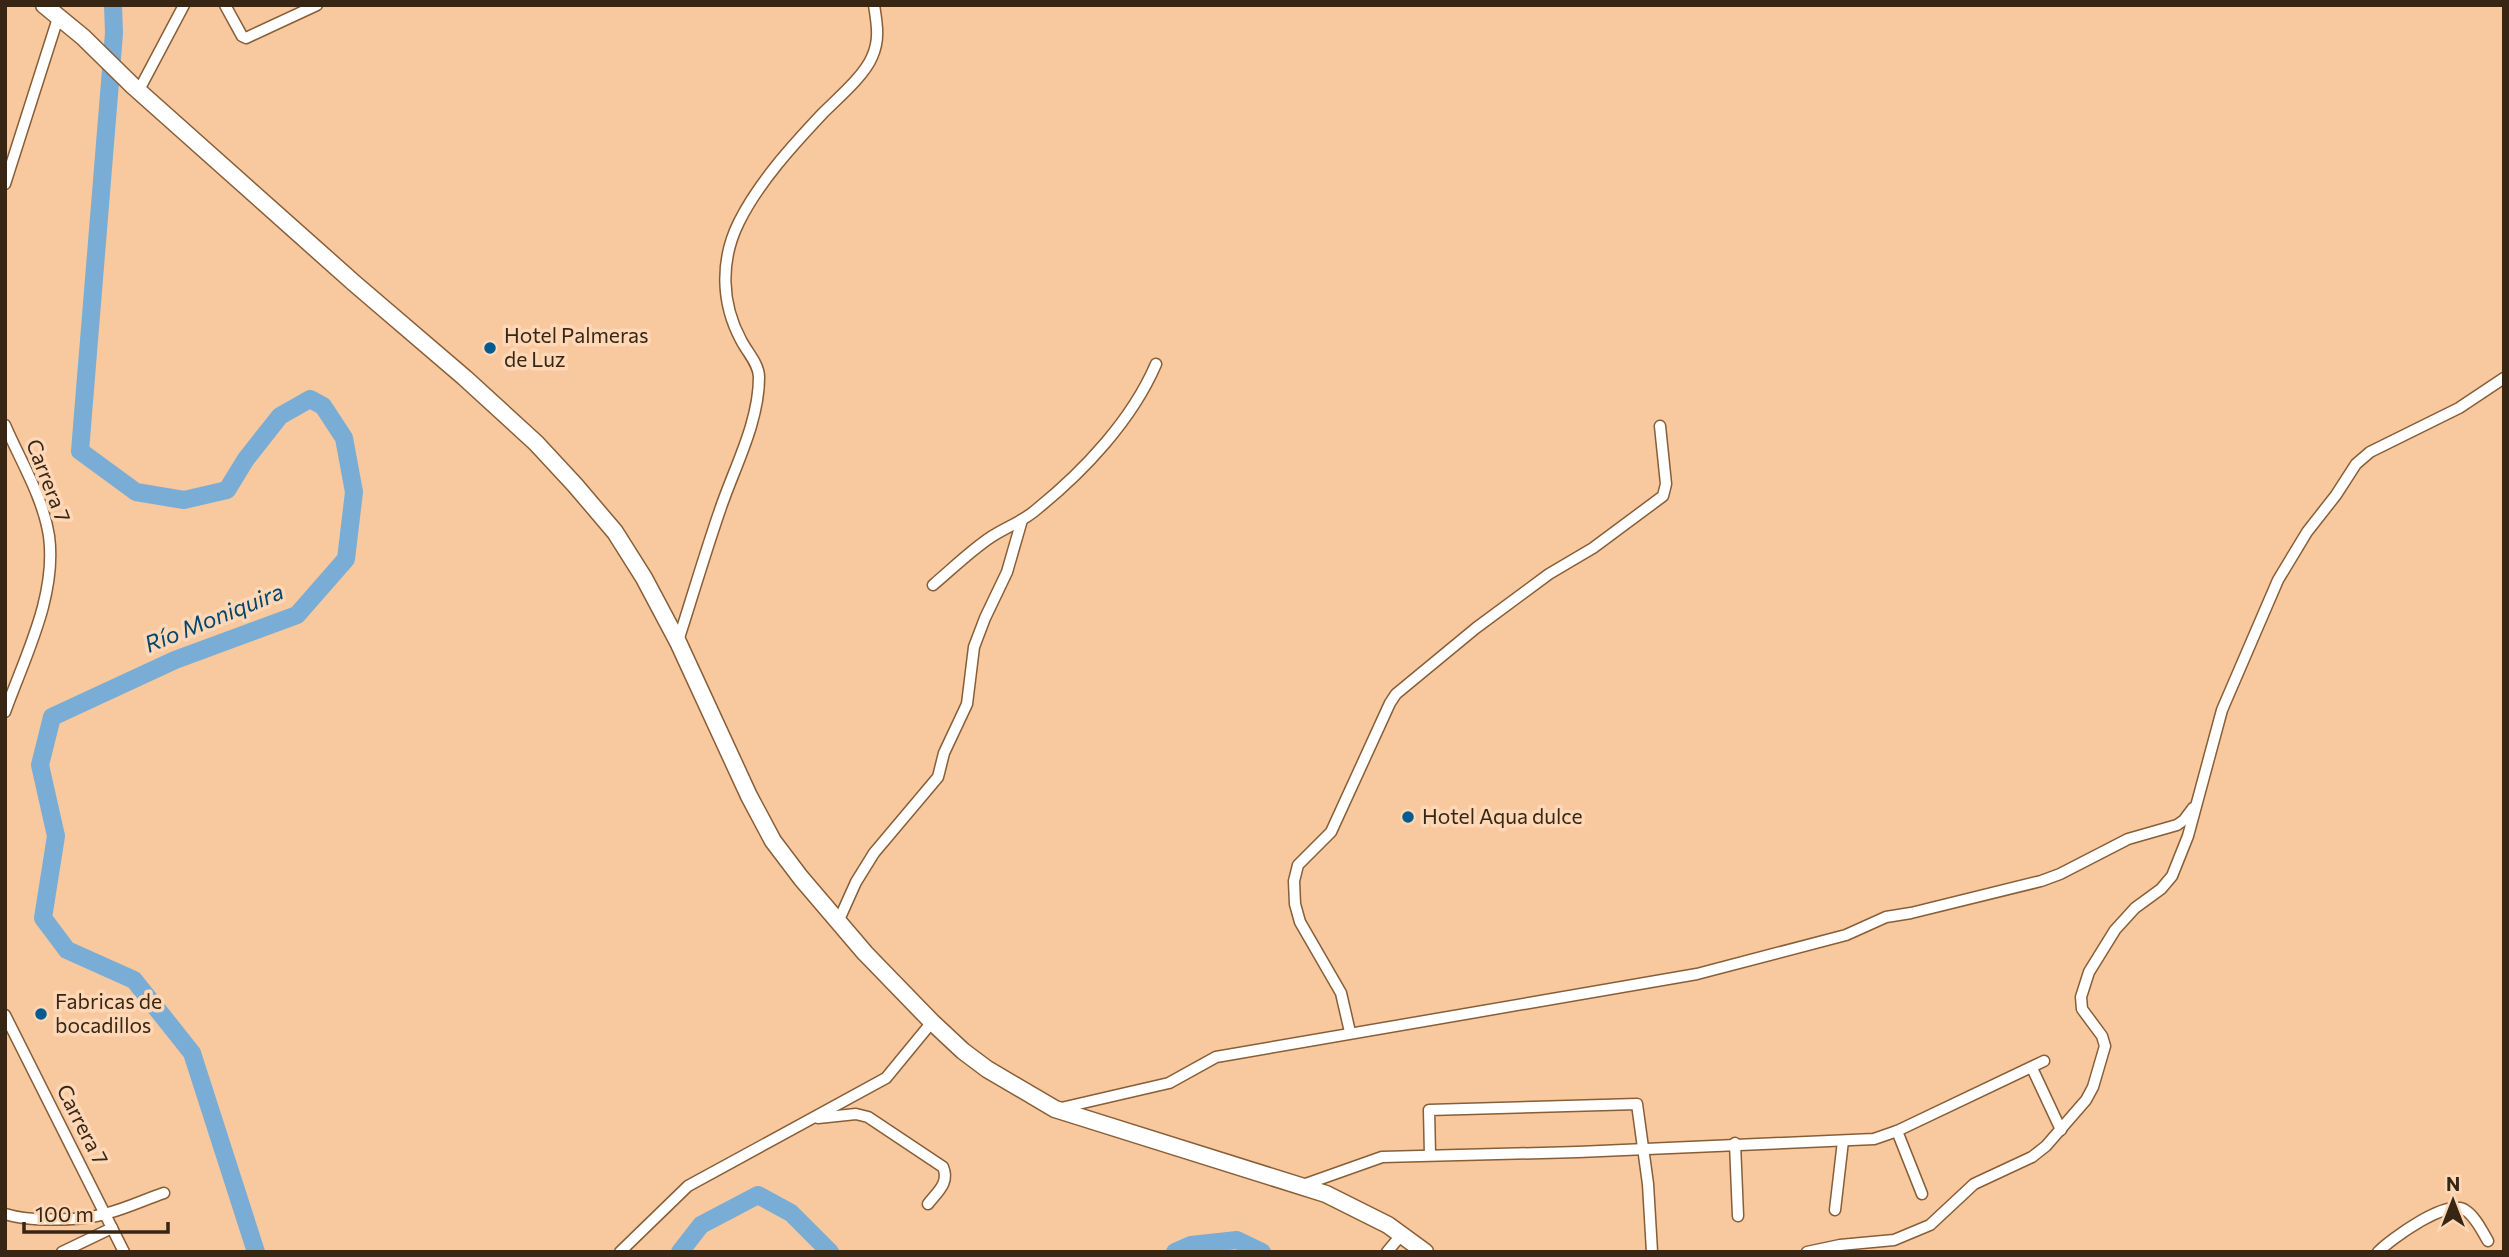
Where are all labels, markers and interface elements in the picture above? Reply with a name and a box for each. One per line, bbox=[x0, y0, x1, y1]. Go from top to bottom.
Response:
place label: Hotel Palmeras de Luz bbox=[504, 322, 649, 371]
marker: Hotel Palmeras de Luz bbox=[482, 340, 498, 356]
street label: Carrera 7 bbox=[22, 435, 77, 526]
water label: Río Moniquira bbox=[140, 576, 287, 658]
place label: Hotel Aqua dulce bbox=[1422, 803, 1583, 828]
marker: Hotel Aqua dulce bbox=[1400, 809, 1416, 825]
place label: Fabricas de bocadillos bbox=[55, 988, 162, 1037]
marker: Fabricas de bocadillos bbox=[33, 1006, 49, 1022]
street label: Carrera 7 bbox=[52, 1080, 114, 1169]
north arrow bbox=[2418, 1166, 2488, 1236]
text: N bbox=[2446, 1172, 2460, 1195]
scale bar bbox=[24, 1190, 168, 1234]
text: 100 m bbox=[35, 1201, 94, 1226]

